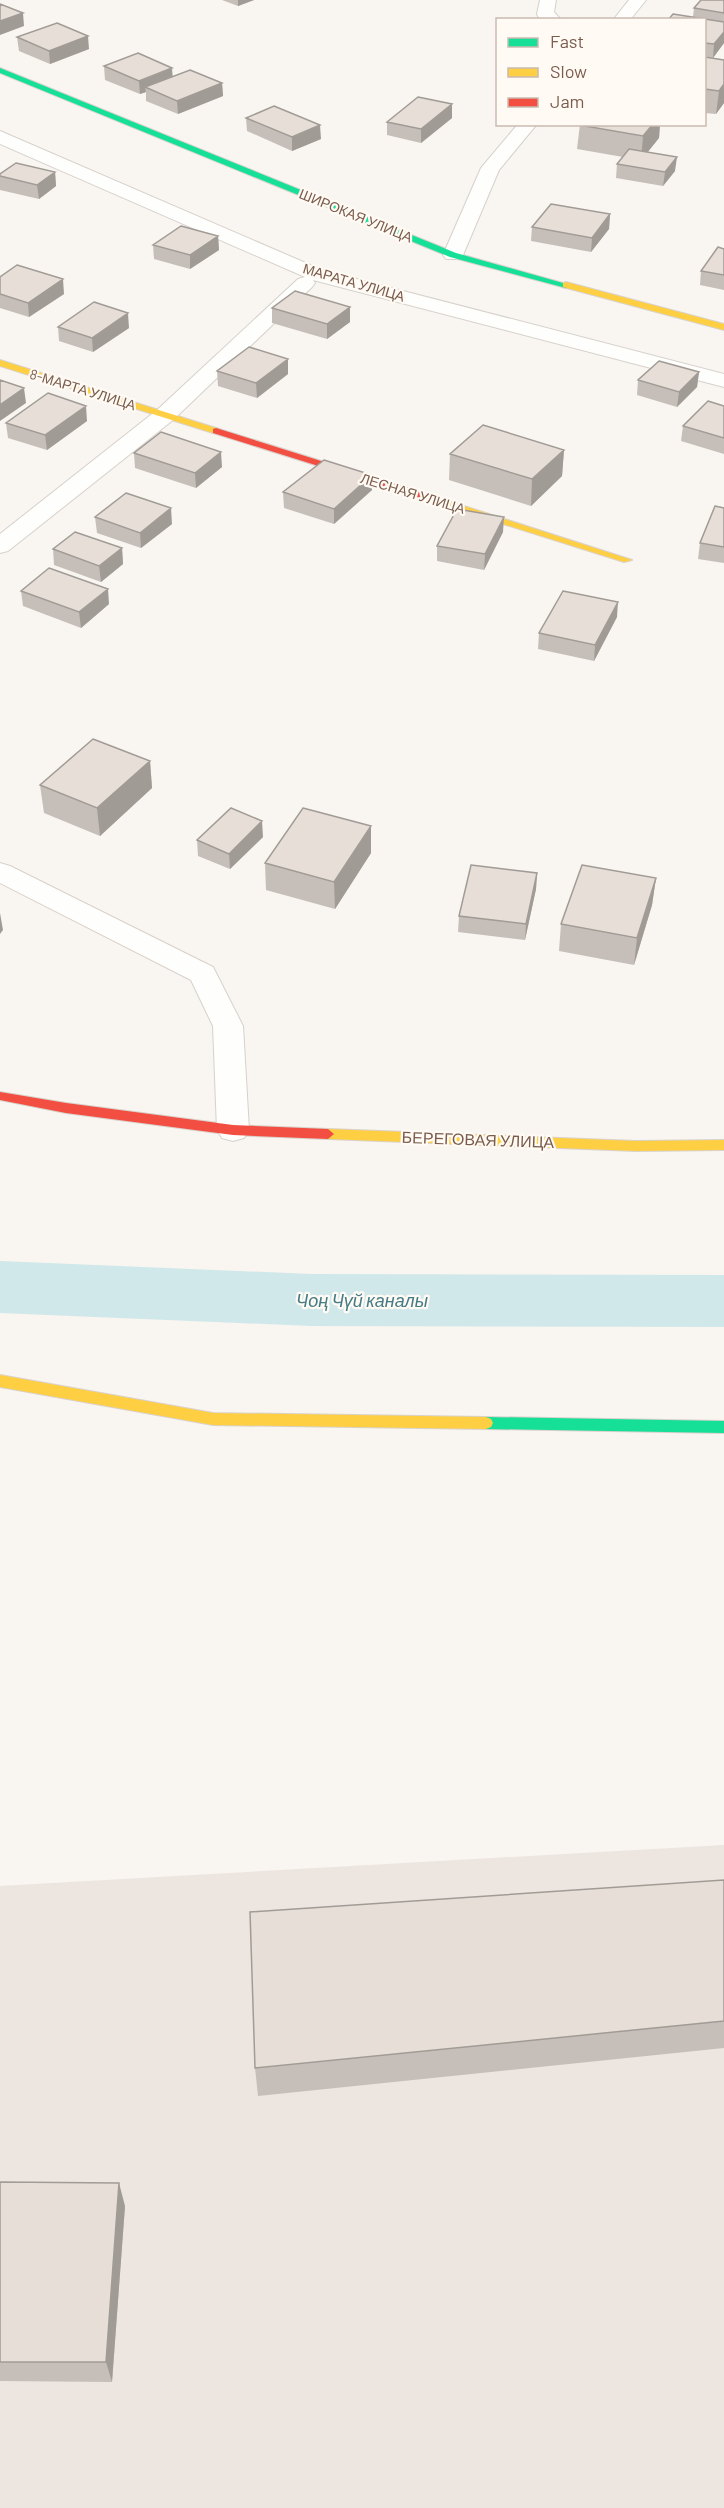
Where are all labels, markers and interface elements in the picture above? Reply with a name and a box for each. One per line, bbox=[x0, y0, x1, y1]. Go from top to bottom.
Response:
legend bbox=[496, 18, 706, 126]
text: Fast bbox=[550, 30, 584, 52]
text: Slow bbox=[550, 60, 587, 82]
text: Jam bbox=[550, 90, 584, 112]
street label: ШИРОКАЯ УЛИЦА bbox=[297, 185, 416, 246]
street label: МАРАТА УЛИЦА bbox=[301, 259, 408, 305]
street label: 8-МАРТА УЛИЦА bbox=[28, 365, 139, 413]
street label: ЛЕСНАЯ УЛИЦА bbox=[359, 469, 468, 517]
street label: БЕРЕГОВАЯ УЛИЦА bbox=[401, 1127, 555, 1151]
water label: Чоң Чүй каналы bbox=[296, 1289, 428, 1311]

